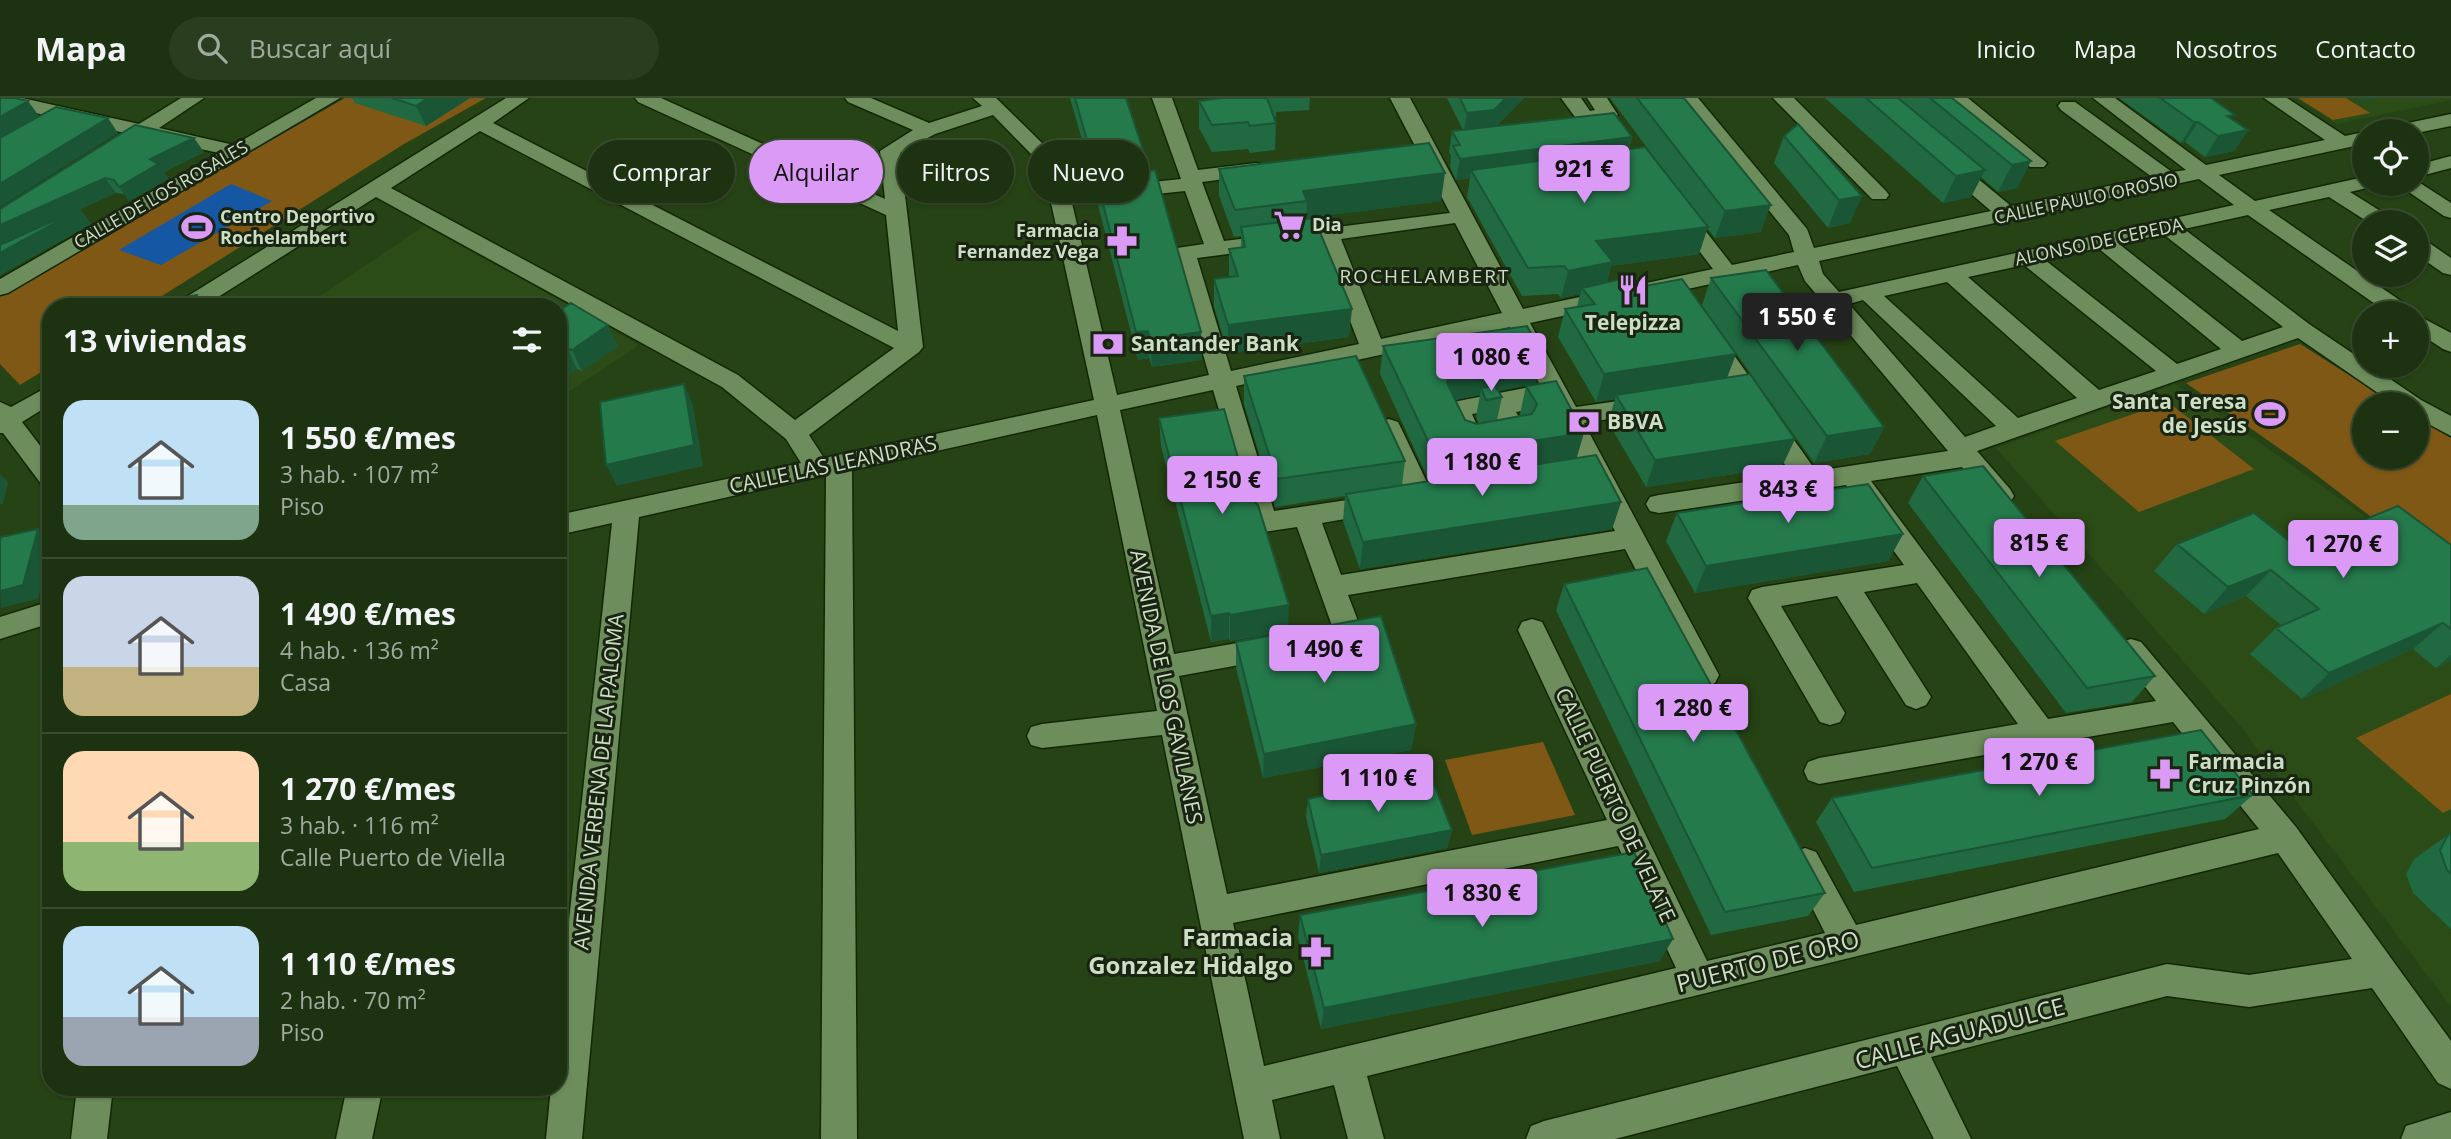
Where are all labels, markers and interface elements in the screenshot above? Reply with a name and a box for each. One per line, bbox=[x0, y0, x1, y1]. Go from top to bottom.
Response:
search box bbox=[169, 17, 659, 80]
text: Mapa bbox=[35, 26, 127, 71]
icon: search bbox=[193, 29, 231, 67]
text: Buscar aquí bbox=[249, 30, 391, 66]
text: Inicio bbox=[1976, 32, 2036, 65]
text: Mapa bbox=[2074, 32, 2137, 65]
text: Nosotros bbox=[2175, 32, 2277, 65]
text: Contacto bbox=[2315, 32, 2416, 65]
map controls bbox=[2352, 119, 2429, 469]
button: locate bbox=[2352, 119, 2429, 196]
street label: CALLE DE LOS ROSALES bbox=[69, 134, 252, 254]
chip: Comprar bbox=[588, 140, 735, 203]
chip: Alquilar bbox=[749, 140, 883, 203]
chip: Filtros bbox=[897, 140, 1014, 203]
chip: Nuevo bbox=[1028, 140, 1149, 203]
pin: 921 € bbox=[1535, 146, 1633, 205]
text: 921 € bbox=[1555, 152, 1613, 184]
street label: CALLE PAULO OROSIO bbox=[1992, 167, 2180, 229]
place label: Centro Deportivo Rochelambert bbox=[220, 204, 375, 249]
supermarket icon: Dia bbox=[1272, 208, 1306, 242]
sports icon: Centro Deportivo Rochelambert bbox=[180, 210, 214, 244]
button: layers bbox=[2352, 210, 2429, 287]
street label: ALONSO DE CEPEDA bbox=[2013, 211, 2186, 271]
place label: Dia bbox=[1312, 212, 1342, 236]
place label: Farmacia Fernandez Vega bbox=[957, 218, 1099, 263]
pharmacy icon: Farmacia Fernandez Vega bbox=[1105, 224, 1139, 258]
district label: ROCHELAMBERT bbox=[1339, 263, 1511, 289]
restaurant icon: Telepizza bbox=[1616, 273, 1650, 307]
pin: 1 550 € bbox=[1732, 294, 1862, 353]
text: 1 550 € bbox=[1758, 300, 1836, 332]
button: + bbox=[2352, 301, 2429, 378]
place label: Telepizza bbox=[1585, 308, 1681, 336]
text: 13 viviendas bbox=[63, 320, 247, 361]
icon: filters bbox=[508, 321, 546, 359]
bank icon: Santander Bank bbox=[1091, 327, 1125, 361]
place label: Santander Bank bbox=[1131, 329, 1300, 357]
pin: 1 080 € bbox=[1426, 334, 1556, 393]
text: 1 080 € bbox=[1452, 340, 1530, 372]
place label: Santa Teresa de Jesús bbox=[2112, 387, 2247, 439]
button: − bbox=[2352, 392, 2429, 469]
sports icon: Santa Teresa de Jesús bbox=[2253, 397, 2287, 431]
bank icon: BBVA bbox=[1567, 405, 1601, 439]
place label: BBVA bbox=[1607, 407, 1664, 435]
text: 1 550 €/mes bbox=[280, 417, 456, 458]
icon: home bbox=[119, 428, 203, 512]
street label: CALLE LAS LEANDRAS bbox=[726, 428, 939, 500]
pin: 1 180 € bbox=[1417, 438, 1547, 498]
text: 1 180 € bbox=[1443, 445, 1521, 477]
pin: 2 150 € bbox=[1157, 456, 1287, 516]
text: 3 hab. · 107 m² bbox=[280, 458, 439, 490]
text: 2 150 € bbox=[1183, 463, 1261, 495]
pin: 843 € bbox=[1739, 466, 1837, 525]
text: 843 € bbox=[1759, 472, 1817, 504]
text: Piso bbox=[280, 490, 324, 522]
pin: 815 € bbox=[1990, 519, 2088, 579]
pin: 1 270 € bbox=[2278, 520, 2408, 580]
text: 815 € bbox=[2010, 526, 2068, 558]
text: 1 270 € bbox=[2304, 527, 2382, 559]
street label: AVENIDA DE LOS GAVILANES bbox=[1124, 547, 1210, 827]
text: 1 490 €/mes bbox=[280, 593, 456, 634]
icon: home bbox=[119, 604, 203, 688]
street label: AVENIDA VERBENA DE LA PALOMA bbox=[566, 612, 630, 951]
pin: 1 490 € bbox=[1259, 626, 1389, 685]
text: 1 490 € bbox=[1285, 632, 1363, 664]
text: 4 hab. · 136 m² bbox=[280, 634, 439, 666]
text: Casa bbox=[280, 666, 331, 698]
street label: CALLE PUERTO DE VELATE bbox=[1549, 683, 1683, 926]
pin: 1 280 € bbox=[1628, 684, 1758, 744]
text: 1 280 € bbox=[1654, 691, 1732, 723]
pin: 1 270 € bbox=[1974, 738, 2104, 798]
text: 1 270 € bbox=[2000, 745, 2078, 777]
place label: Farmacia Cruz Pinzón bbox=[2188, 747, 2311, 799]
pin: 1 110 € bbox=[1313, 754, 1443, 814]
pharmacy icon: Farmacia Cruz Pinzón bbox=[2148, 757, 2182, 791]
text: 1 110 € bbox=[1339, 761, 1417, 793]
text: 1 270 €/mes bbox=[280, 768, 456, 809]
icon: home bbox=[119, 779, 203, 863]
text: 3 hab. · 116 m² bbox=[280, 809, 439, 841]
text: Calle Puerto de Viella bbox=[280, 841, 506, 873]
pin: 1 830 € bbox=[1417, 870, 1547, 929]
text: 1 830 € bbox=[1443, 876, 1521, 908]
place label: Farmacia Gonzalez Hidalgo bbox=[1088, 920, 1293, 981]
street label: PUERTO DE ORO bbox=[1673, 922, 1863, 999]
pharmacy icon: Farmacia Gonzalez Hidalgo bbox=[1299, 935, 1333, 969]
text: 1 110 €/mes bbox=[280, 943, 456, 984]
icon: home bbox=[119, 954, 203, 1038]
text: 2 hab. · 70 m² bbox=[280, 984, 426, 1016]
street label: CALLE AGUADULCE bbox=[1851, 989, 2068, 1076]
text: Piso bbox=[280, 1016, 324, 1048]

